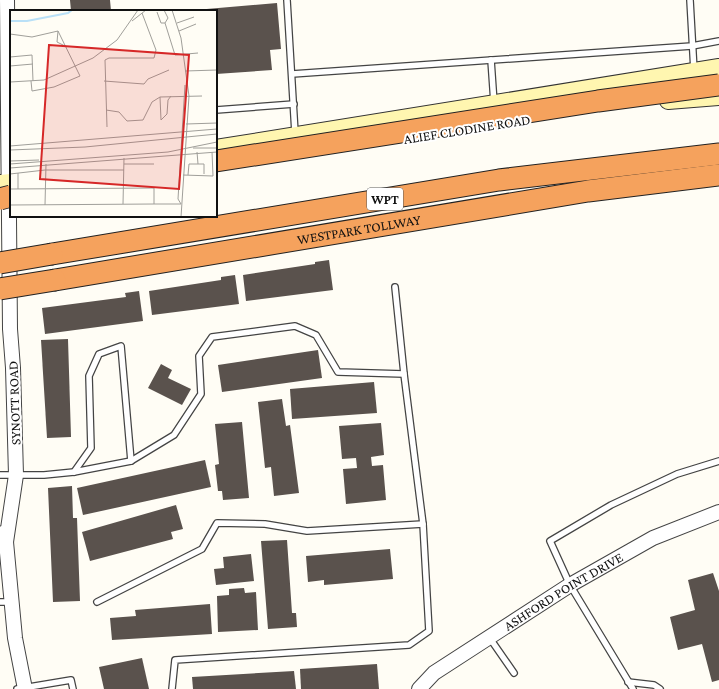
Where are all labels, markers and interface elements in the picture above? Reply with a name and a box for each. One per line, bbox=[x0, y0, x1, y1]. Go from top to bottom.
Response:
inset map bbox=[10, 10, 217, 217]
street label: ALIEF CLODINE ROAD bbox=[402, 111, 532, 147]
road number: WPT bbox=[367, 188, 403, 210]
street label: WESTPARK TOLLWAY bbox=[296, 211, 422, 247]
street label: SYNOTT ROAD bbox=[5, 361, 23, 445]
street label: ASHFORD POINT DRIVE bbox=[501, 549, 626, 634]

